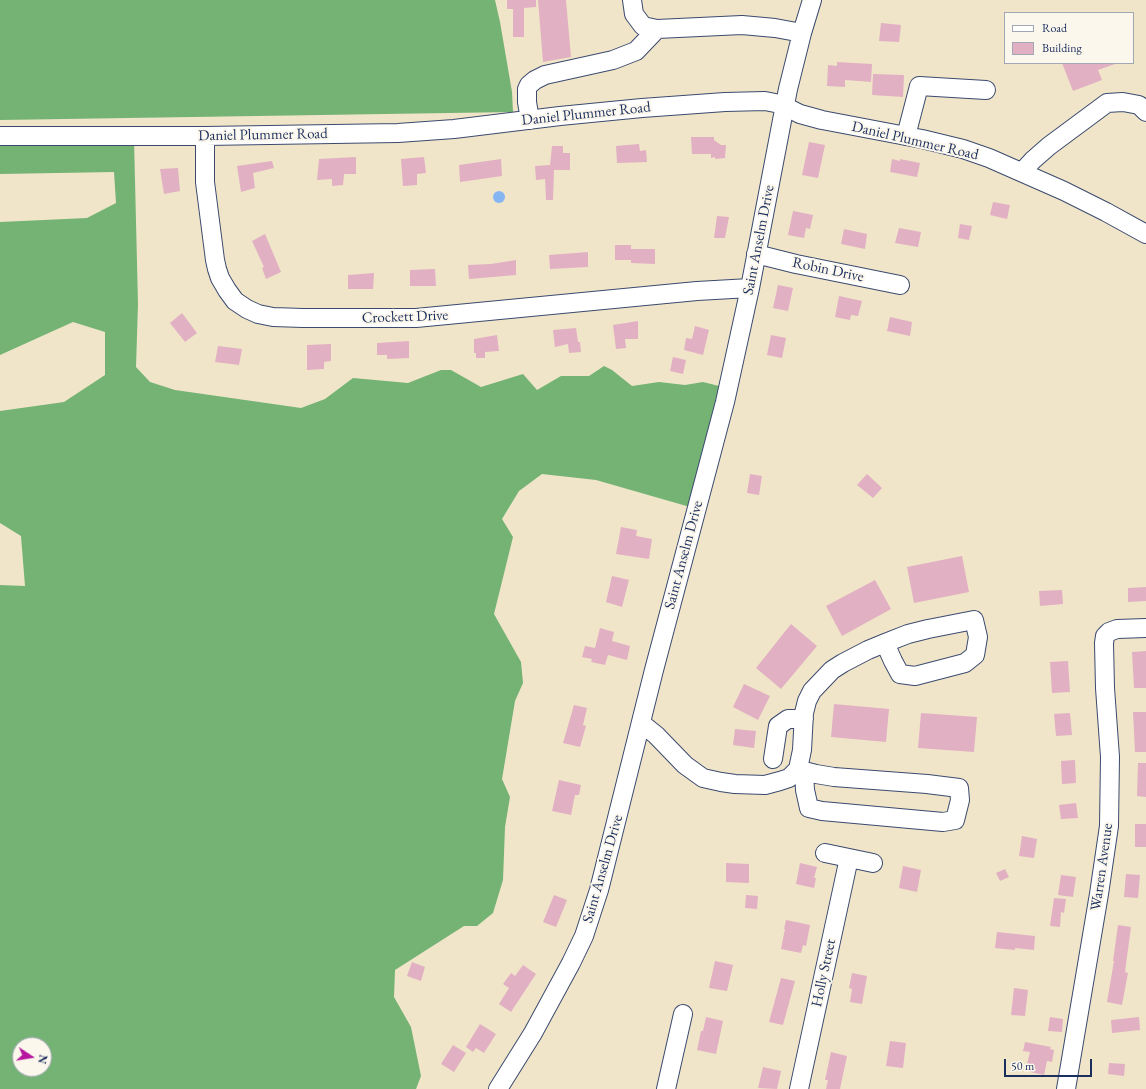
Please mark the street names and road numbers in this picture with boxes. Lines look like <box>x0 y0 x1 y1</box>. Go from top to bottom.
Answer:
street label: Daniel Plummer Road <box>521 98 651 130</box>
street label: Daniel Plummer Road <box>850 118 980 164</box>
street label: Daniel Plummer Road <box>198 125 328 145</box>
street label: Saint Anselm Drive <box>740 184 778 296</box>
street label: Robin Drive <box>791 254 865 286</box>
street label: Crockett Drive <box>361 306 449 328</box>
street label: Saint Anselm Drive <box>661 499 707 611</box>
street label: Saint Anselm Drive <box>579 813 627 925</box>
street label: Warren Avenue <box>1087 822 1117 912</box>
street label: Holly Street <box>808 937 840 1009</box>

